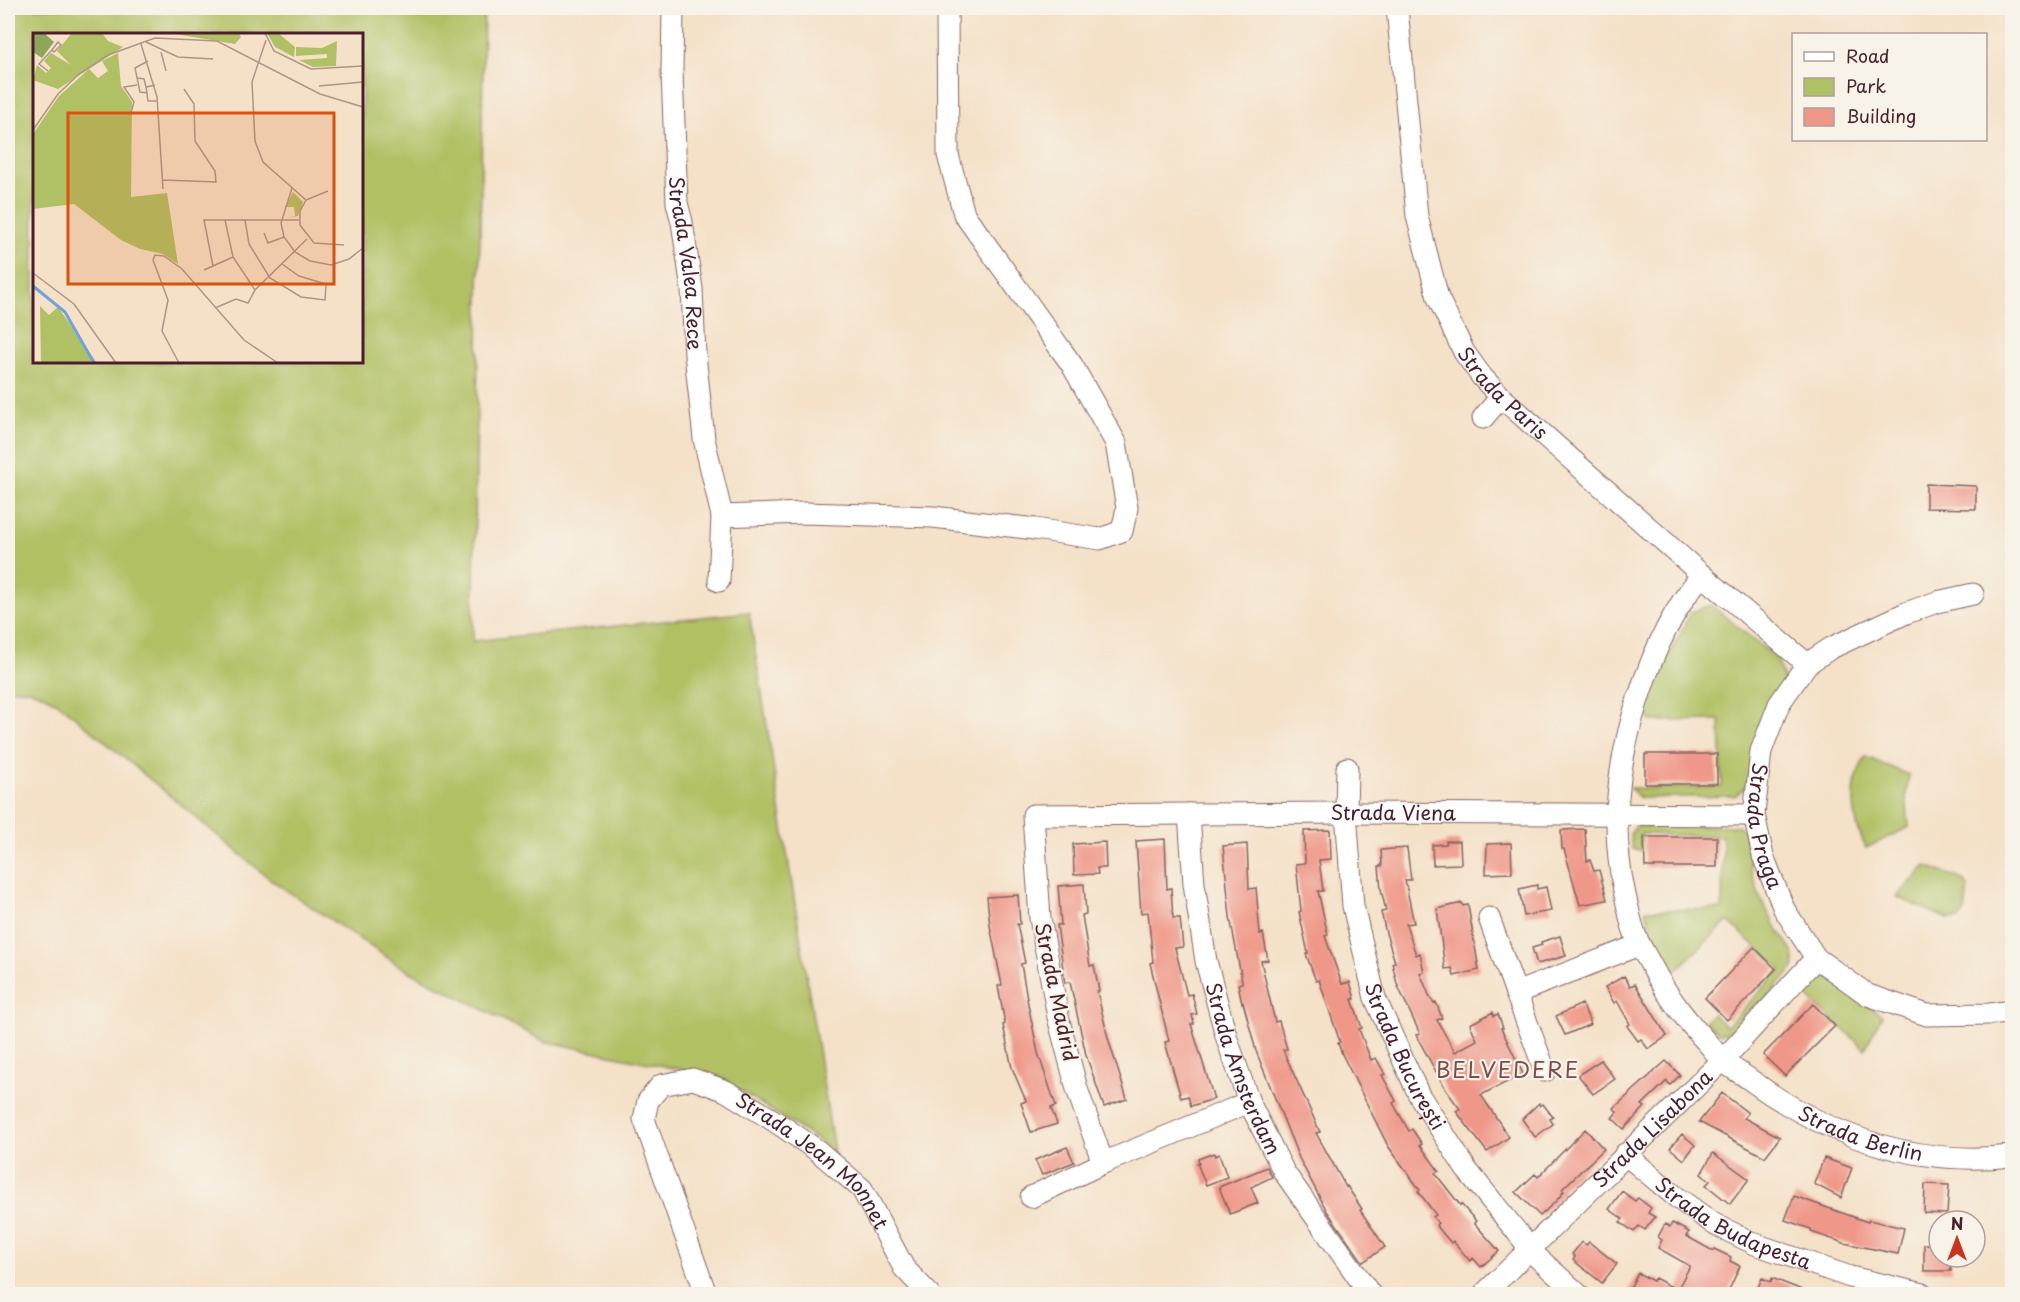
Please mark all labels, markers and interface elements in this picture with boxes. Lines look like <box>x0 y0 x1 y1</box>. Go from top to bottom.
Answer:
inset map <box>33 33 363 363</box>
legend <box>1792 33 1987 141</box>
text: Road <box>1846 42 1890 69</box>
text: Park <box>1846 72 1886 99</box>
text: Building <box>1846 102 1916 129</box>
street label: Strada Valea Rece <box>662 176 711 351</box>
street label: Strada Paris <box>1451 340 1555 446</box>
street label: Strada Praga <box>1740 761 1791 894</box>
street label: Strada Viena <box>1330 797 1456 828</box>
street label: Strada Madrid <box>1028 920 1086 1064</box>
street label: Strada Amsterdam <box>1198 979 1289 1160</box>
street label: Strada București <box>1358 979 1453 1135</box>
district label: BELVEDERE <box>1436 1052 1580 1085</box>
street label: Strada Lisabona <box>1585 1062 1719 1194</box>
street label: Strada Jean Monnet <box>730 1084 897 1234</box>
street label: Strada Berlin <box>1793 1097 1925 1168</box>
street label: Strada Budapesta <box>1649 1169 1816 1277</box>
north arrow <box>1927 1209 1987 1269</box>
text: N <box>1951 1211 1963 1235</box>

